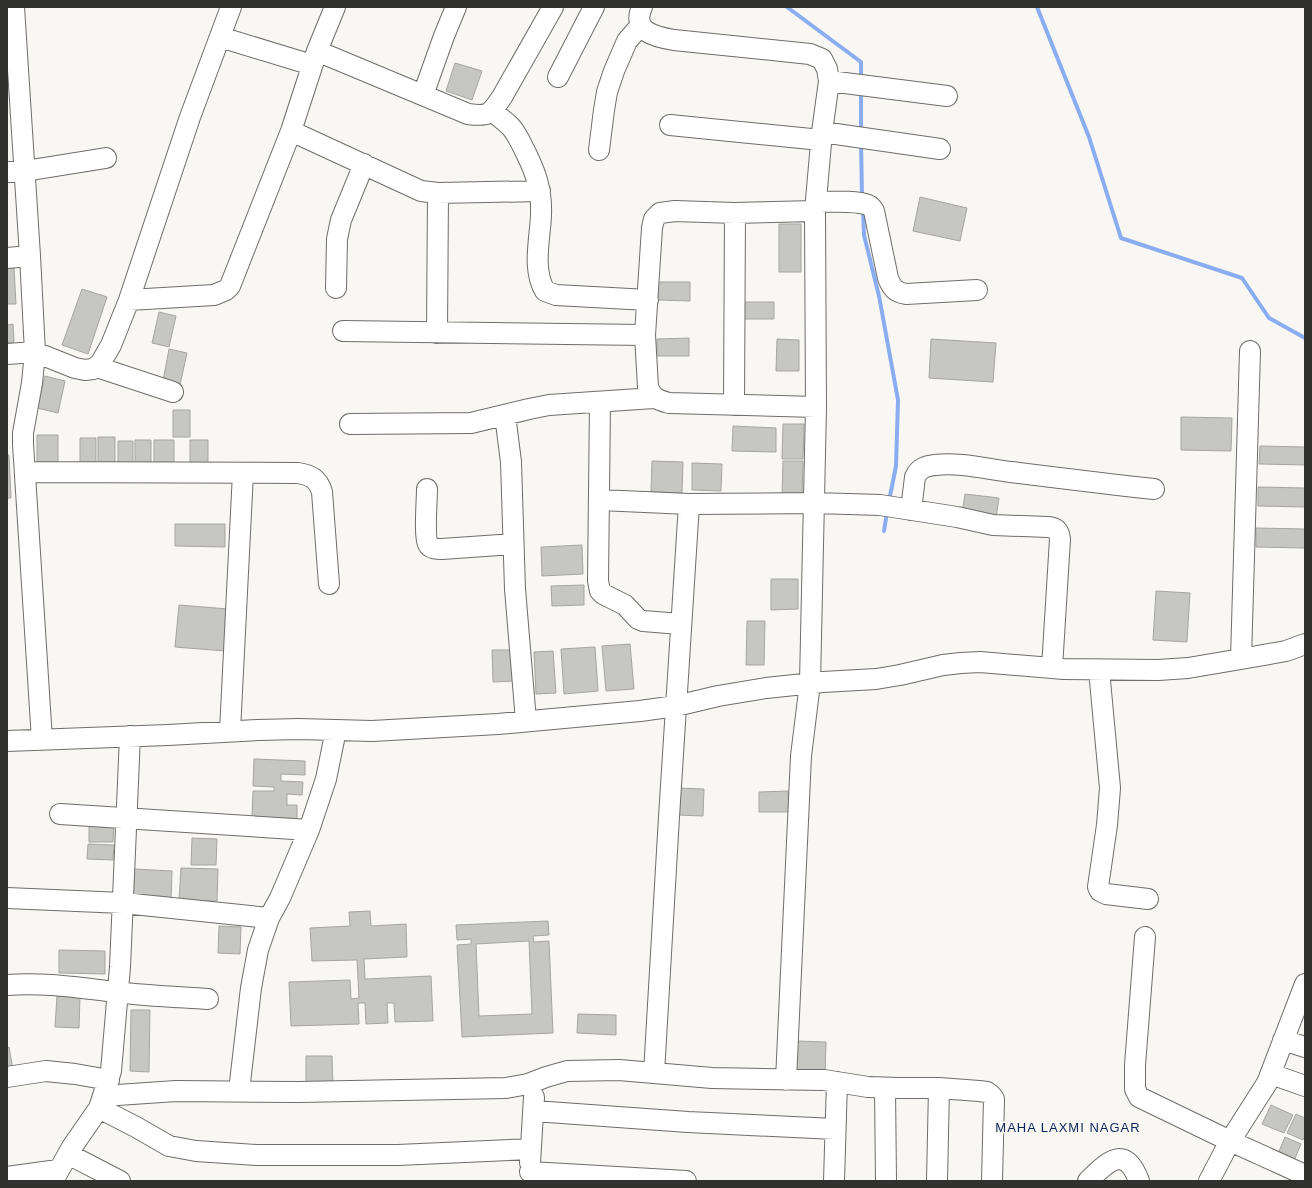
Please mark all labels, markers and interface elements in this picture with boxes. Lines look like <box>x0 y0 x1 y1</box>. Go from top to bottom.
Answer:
district label: MAHA LAXMI NAGAR <box>995 1120 1141 1135</box>

